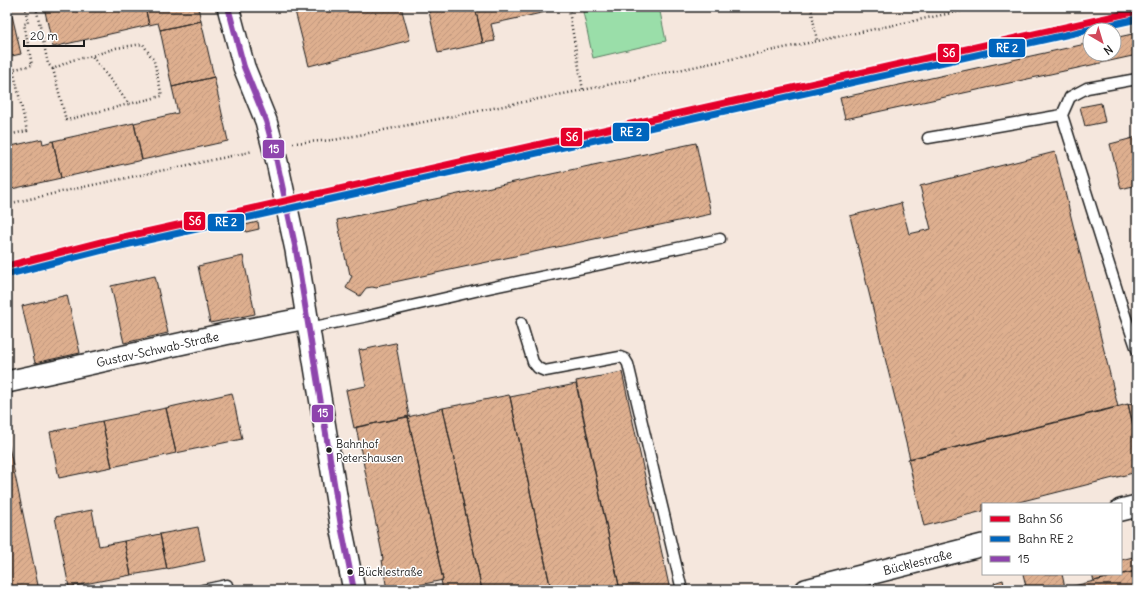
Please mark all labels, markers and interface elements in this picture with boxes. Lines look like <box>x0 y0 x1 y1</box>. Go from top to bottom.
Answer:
scale bar <box>24 22 84 48</box>
north arrow <box>1082 22 1122 62</box>
text: 20 m <box>30 28 58 43</box>
line badge: RE 2 <box>988 38 1026 58</box>
text: RE 2 <box>996 41 1018 55</box>
text: N <box>1101 42 1115 58</box>
line badge: S6 <box>937 43 960 63</box>
text: S6 <box>943 46 955 60</box>
line badge: RE 2 <box>612 122 650 142</box>
text: RE 2 <box>620 125 642 139</box>
line badge: S6 <box>560 127 583 147</box>
text: S6 <box>566 130 578 144</box>
line badge: 15 <box>262 139 285 159</box>
text: 15 <box>269 142 279 156</box>
line badge: S6 <box>183 211 206 231</box>
line badge: RE 2 <box>207 213 245 232</box>
text: S6 <box>189 214 201 228</box>
text: RE 2 <box>215 215 237 229</box>
street label: Gustav-Schwab-Straße <box>95 328 220 370</box>
line badge: 15 <box>311 404 334 423</box>
text: 15 <box>318 406 328 420</box>
place label: Bahnhof Petershausen <box>336 437 403 465</box>
marker: Bahnhof Petershausen <box>324 445 334 455</box>
legend <box>982 503 1122 575</box>
text: Bahn S6 <box>1018 511 1063 526</box>
text: Bahn RE 2 <box>1018 531 1074 546</box>
street label: Bücklestraße <box>882 546 953 578</box>
text: 15 <box>1018 551 1030 566</box>
place label: Bücklestraße <box>358 565 423 579</box>
marker: Bücklestraße <box>345 567 355 577</box>

